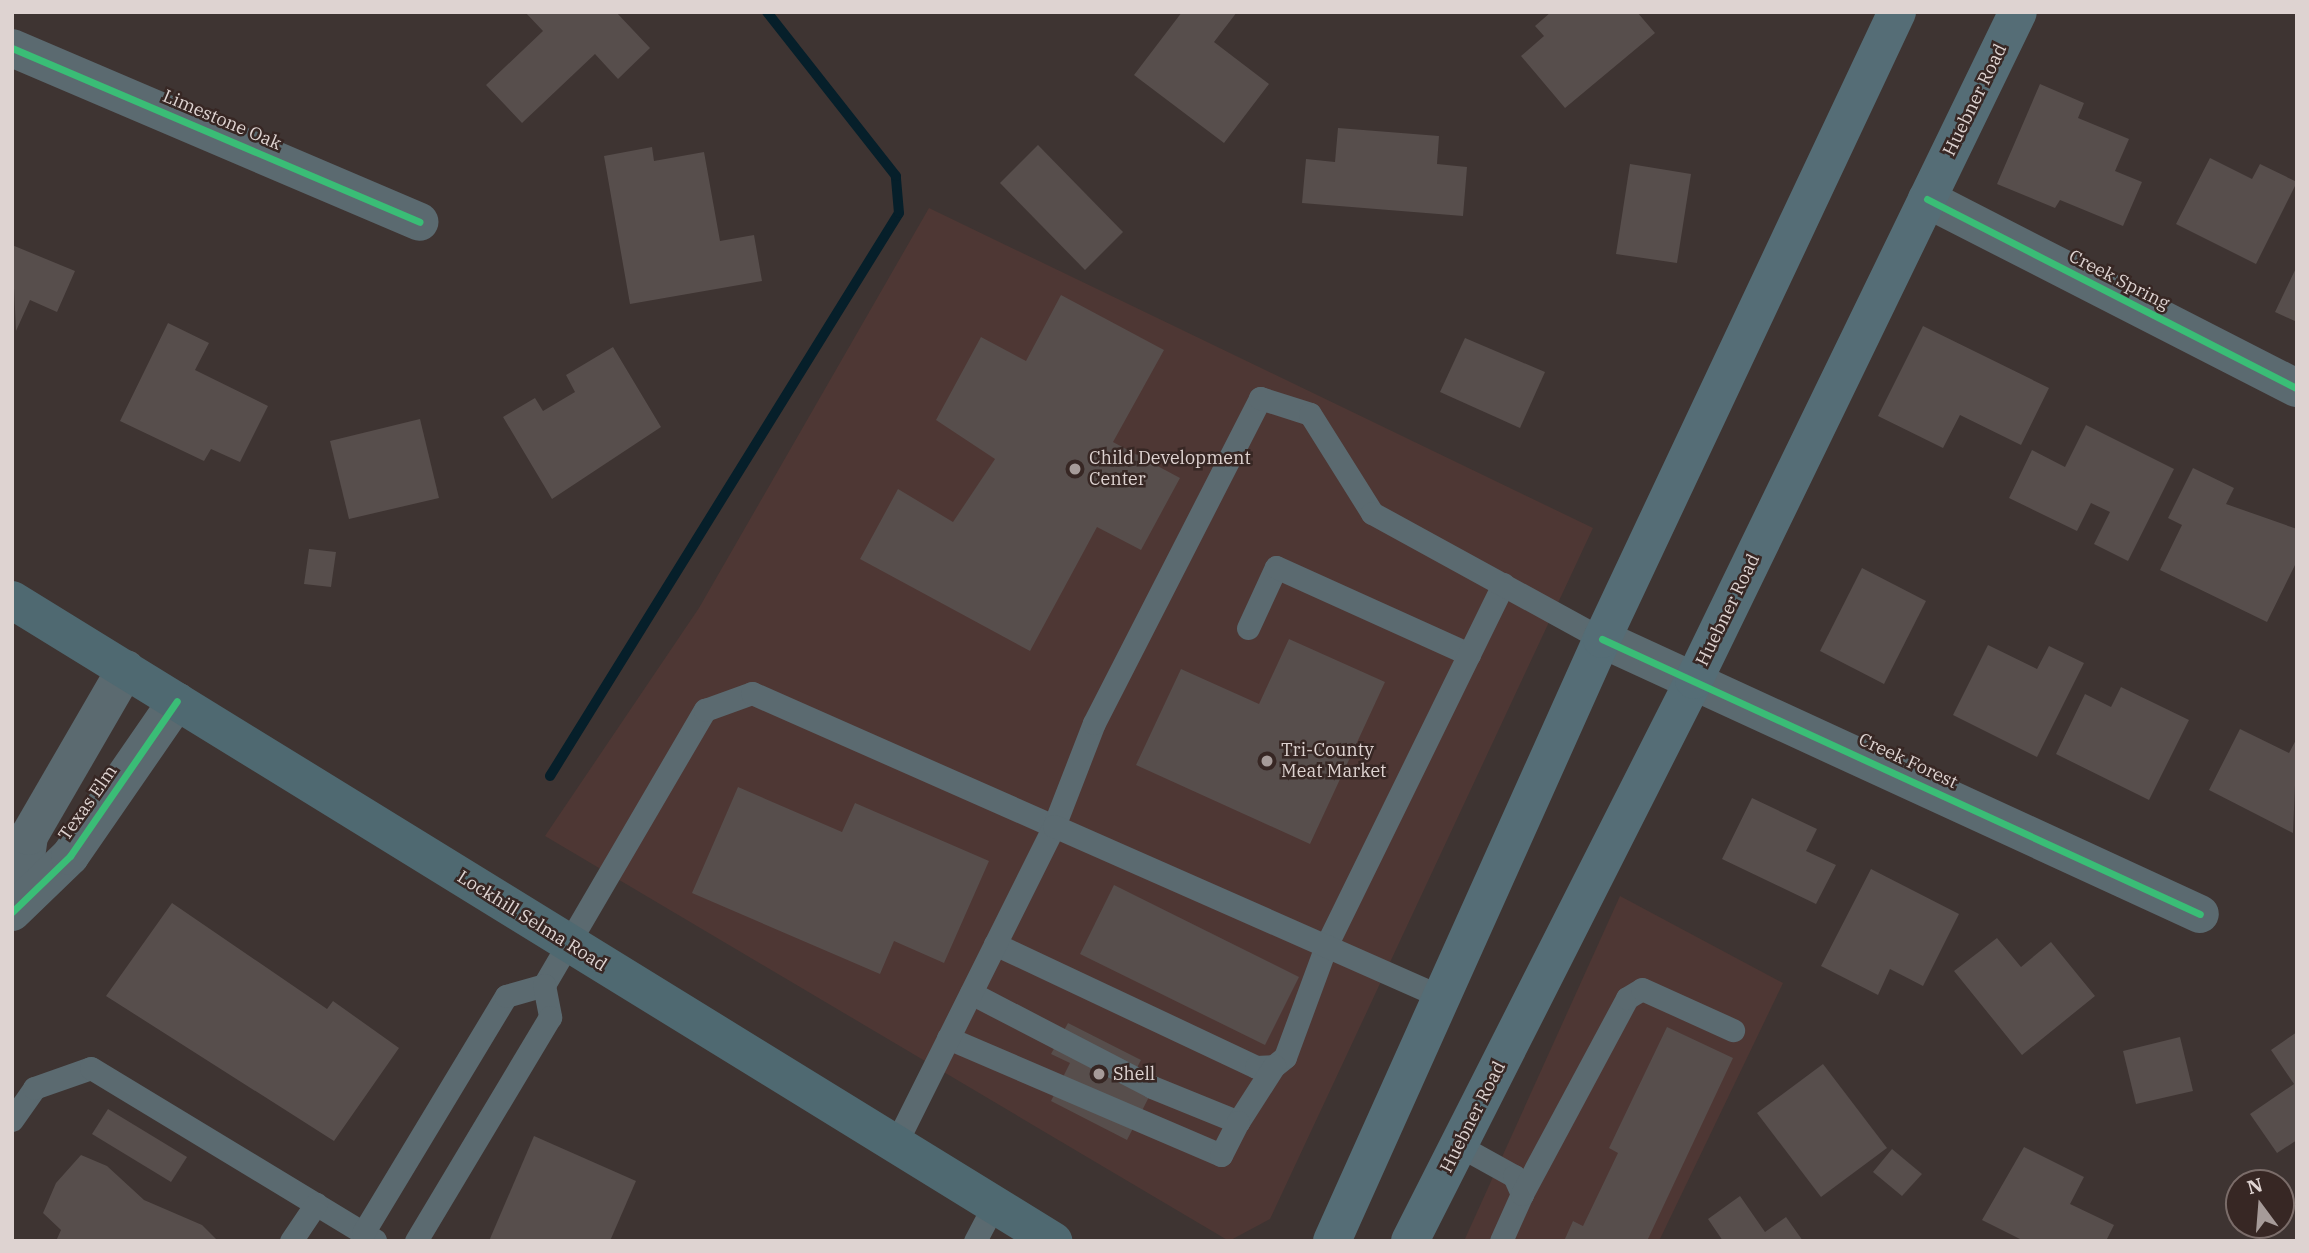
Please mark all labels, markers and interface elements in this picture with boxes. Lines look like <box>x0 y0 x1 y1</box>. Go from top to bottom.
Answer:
street label: Huebner Road <box>1939 40 2011 160</box>
street label: Limestone Oak <box>159 85 285 155</box>
street label: Creek Spring <box>2065 245 2173 315</box>
place label: Child Development Center <box>1089 448 1251 490</box>
marker: Child Development Center <box>1067 461 1083 477</box>
street label: Huebner Road <box>1692 550 1764 670</box>
street label: Creek Forest <box>1855 729 1961 793</box>
place label: Tri-County Meat Market <box>1281 740 1386 782</box>
marker: Tri-County Meat Market <box>1259 753 1275 769</box>
street label: Texas Elm <box>54 761 122 845</box>
street label: Lockhill Selma Road <box>453 866 611 976</box>
street label: Huebner Road <box>1436 1058 1510 1176</box>
place label: Shell <box>1113 1063 1155 1085</box>
marker: Shell <box>1091 1066 1107 1082</box>
north arrow <box>2225 1169 2295 1239</box>
text: N <box>2244 1172 2265 1199</box>

